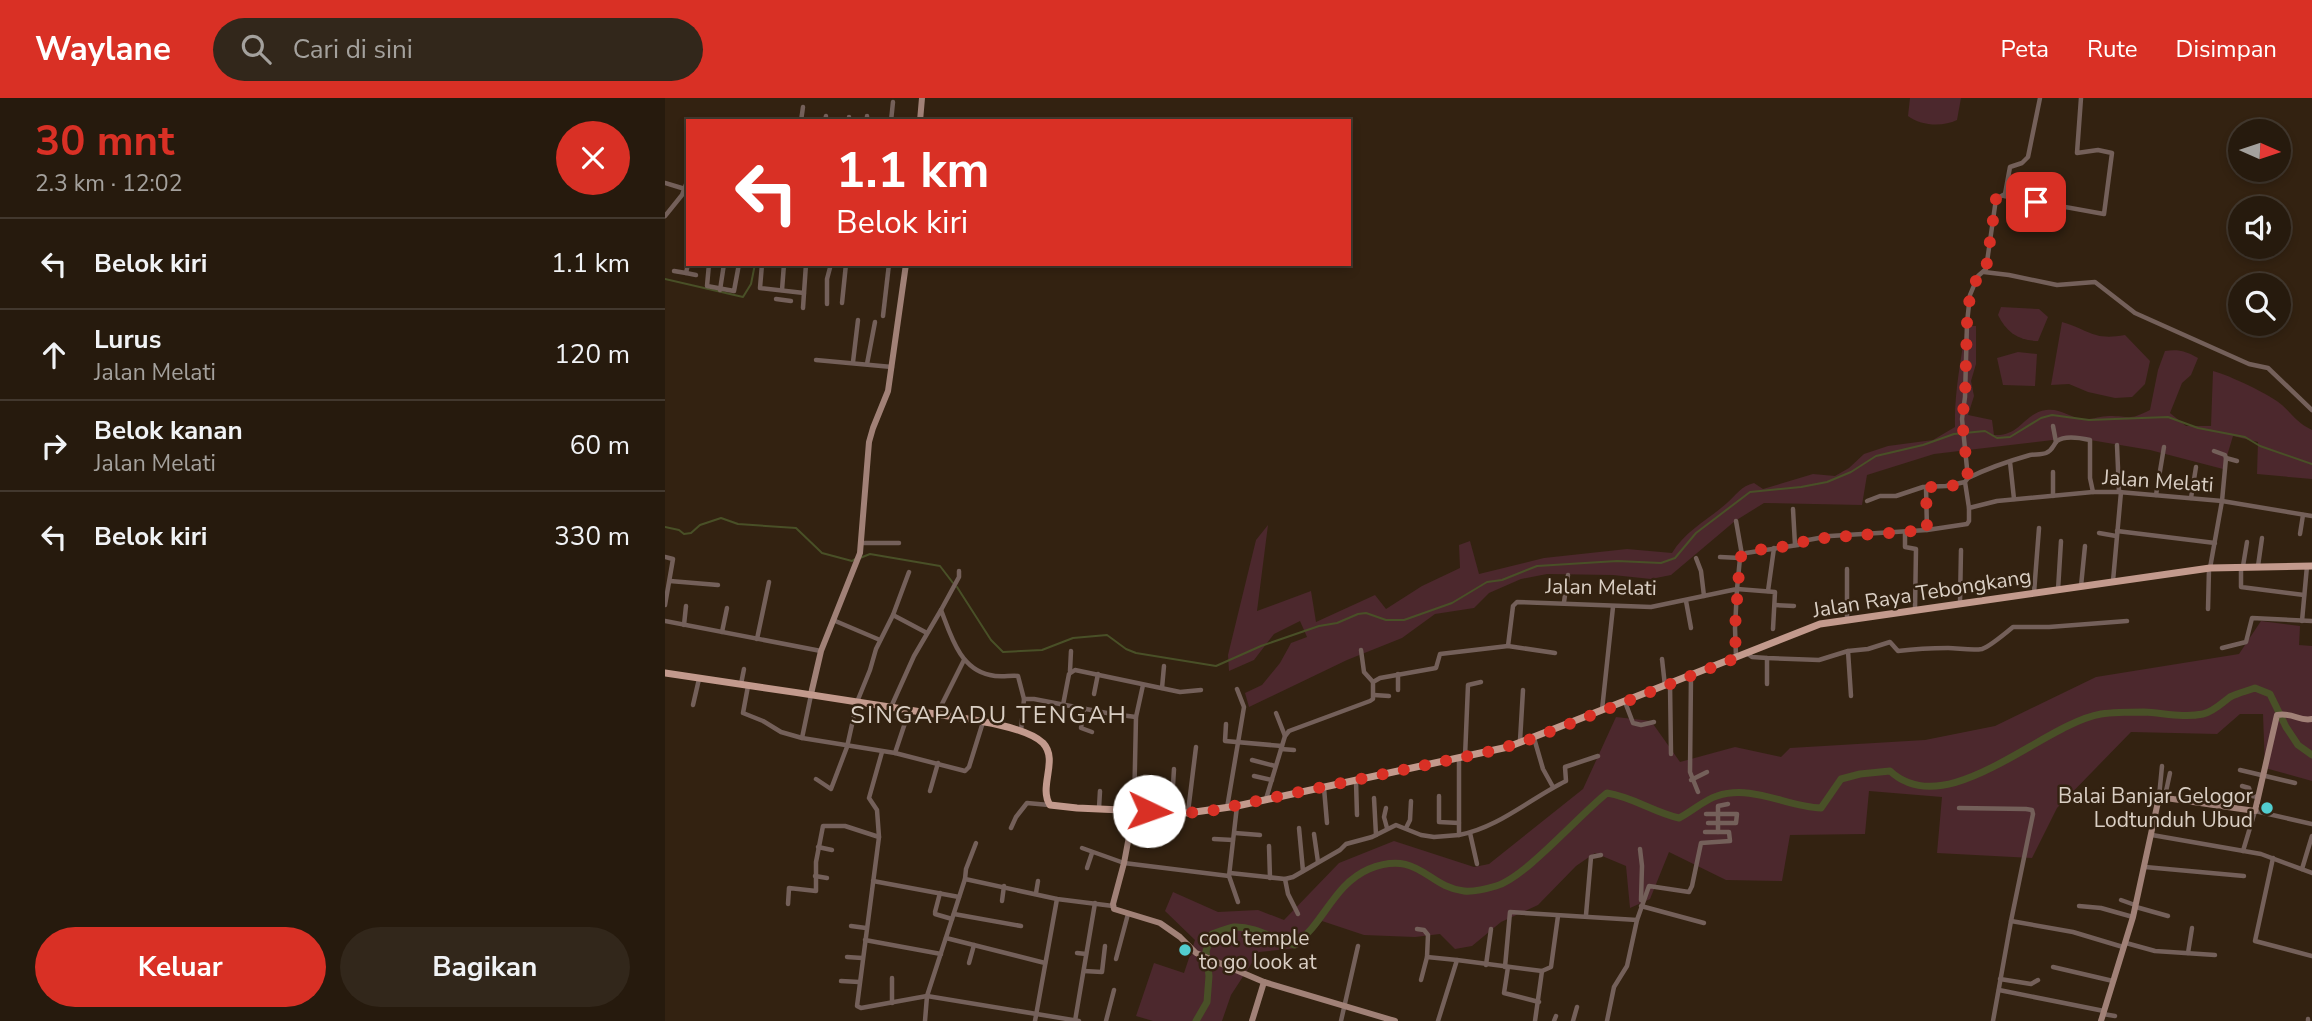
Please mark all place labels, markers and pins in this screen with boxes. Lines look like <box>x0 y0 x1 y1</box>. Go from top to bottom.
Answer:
pin <box>2006 172 2066 232</box>
place label: Balai Banjar Gelogor Lodtunduh Ubud <box>2058 782 2253 834</box>
marker: Balai Banjar Gelogor Lodtunduh Ubud <box>2259 800 2275 816</box>
place label: cool temple to go look at <box>1199 924 1317 976</box>
marker: cool temple to go look at <box>1177 942 1193 958</box>

